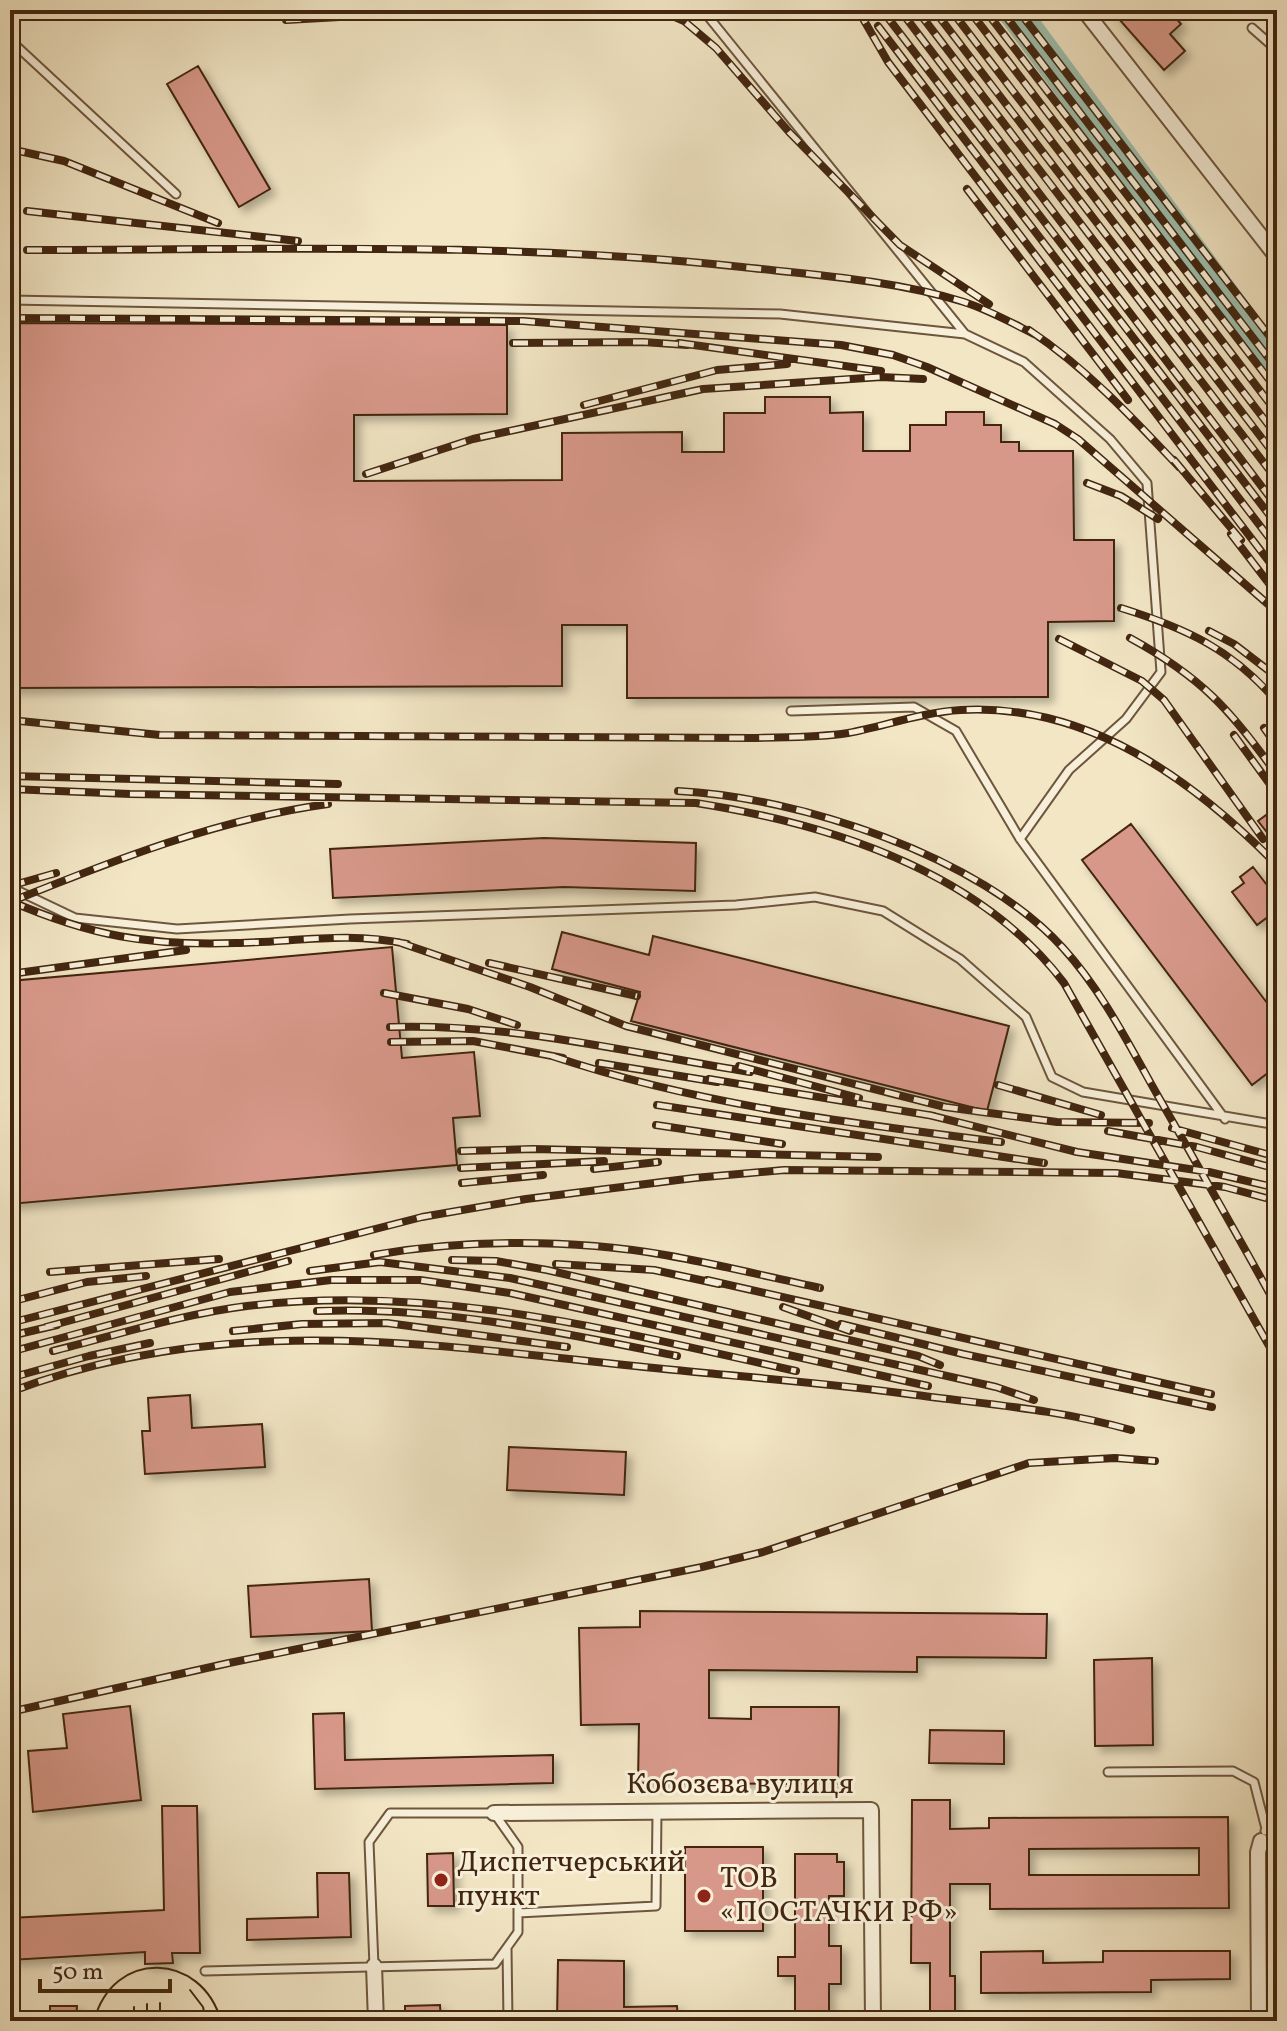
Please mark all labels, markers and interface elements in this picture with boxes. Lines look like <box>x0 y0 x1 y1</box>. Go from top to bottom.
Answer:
street label: Кобозєва вулиця <box>626 1764 854 1806</box>
place label: Диспетчерський пункт <box>457 1842 685 1918</box>
place label: ТОВ «ПОСТАЧКИ РФ» <box>720 1858 958 1934</box>
marker: Диспетчерський пункт <box>432 1871 450 1889</box>
marker: ТОВ «ПОСТАЧКИ РФ» <box>695 1887 713 1905</box>
scale bar <box>40 1943 170 1993</box>
text: 50 m <box>52 1956 104 1990</box>

